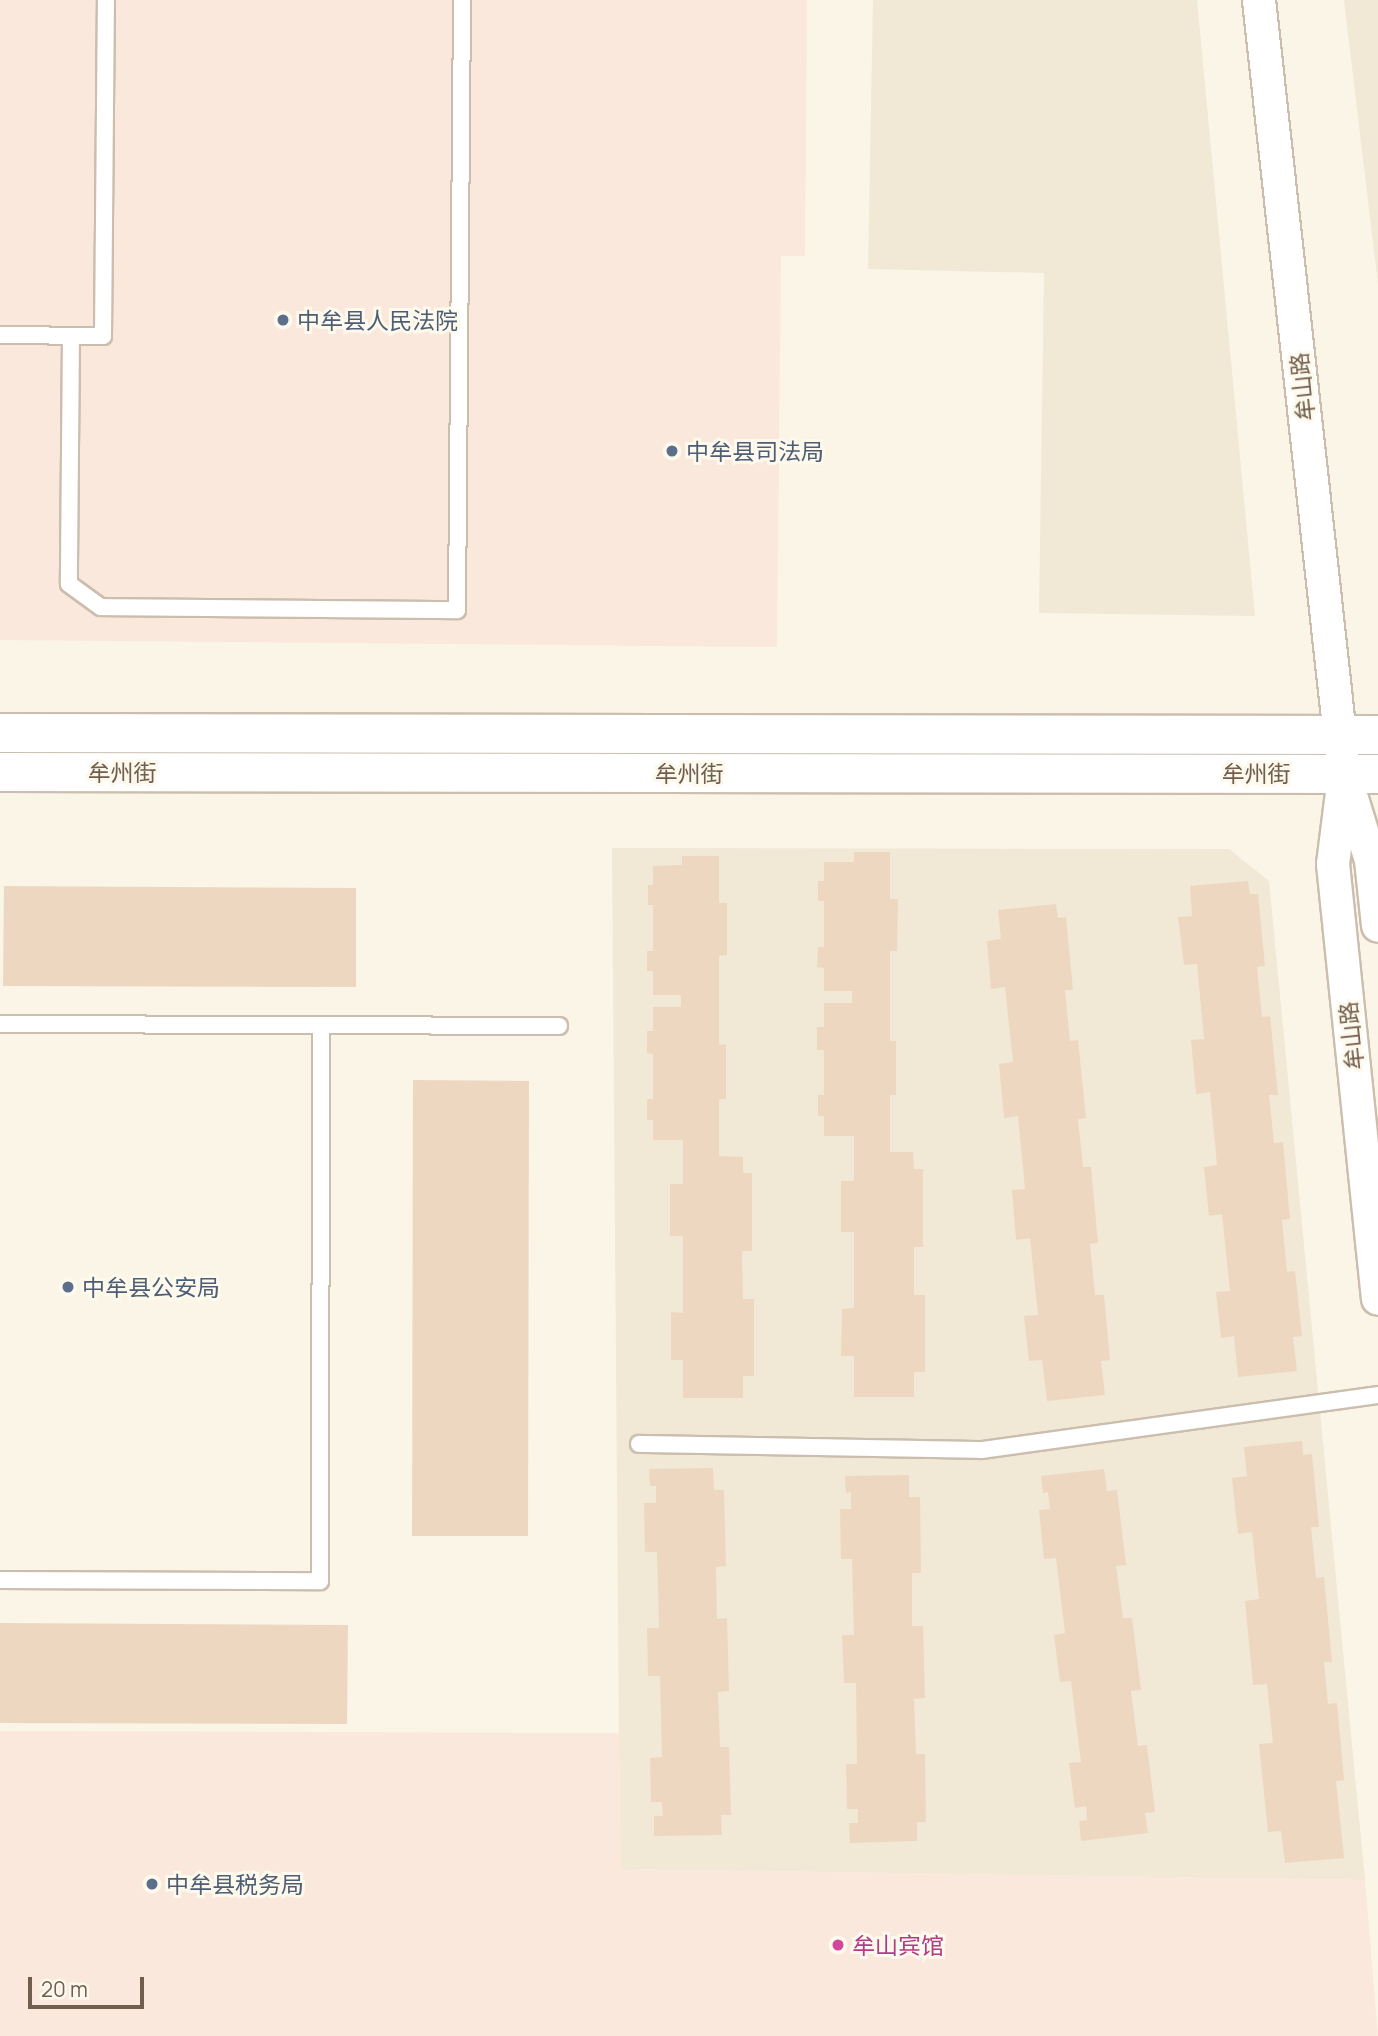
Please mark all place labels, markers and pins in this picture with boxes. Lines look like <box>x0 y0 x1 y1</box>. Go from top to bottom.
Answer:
place label: 中牟县人民法院 <box>297 306 458 334</box>
marker: 中牟县人民法院 <box>275 312 291 328</box>
place label: 中牟县司法局 <box>686 437 824 465</box>
marker: 中牟县司法局 <box>664 443 680 459</box>
place label: 中牟县公安局 <box>82 1273 220 1301</box>
marker: 中牟县公安局 <box>60 1279 76 1295</box>
place label: 中牟县税务局 <box>166 1870 304 1898</box>
marker: 中牟县税务局 <box>144 1876 160 1892</box>
place label: 牟山宾馆 <box>852 1931 944 1959</box>
marker: 牟山宾馆 <box>830 1937 846 1953</box>

